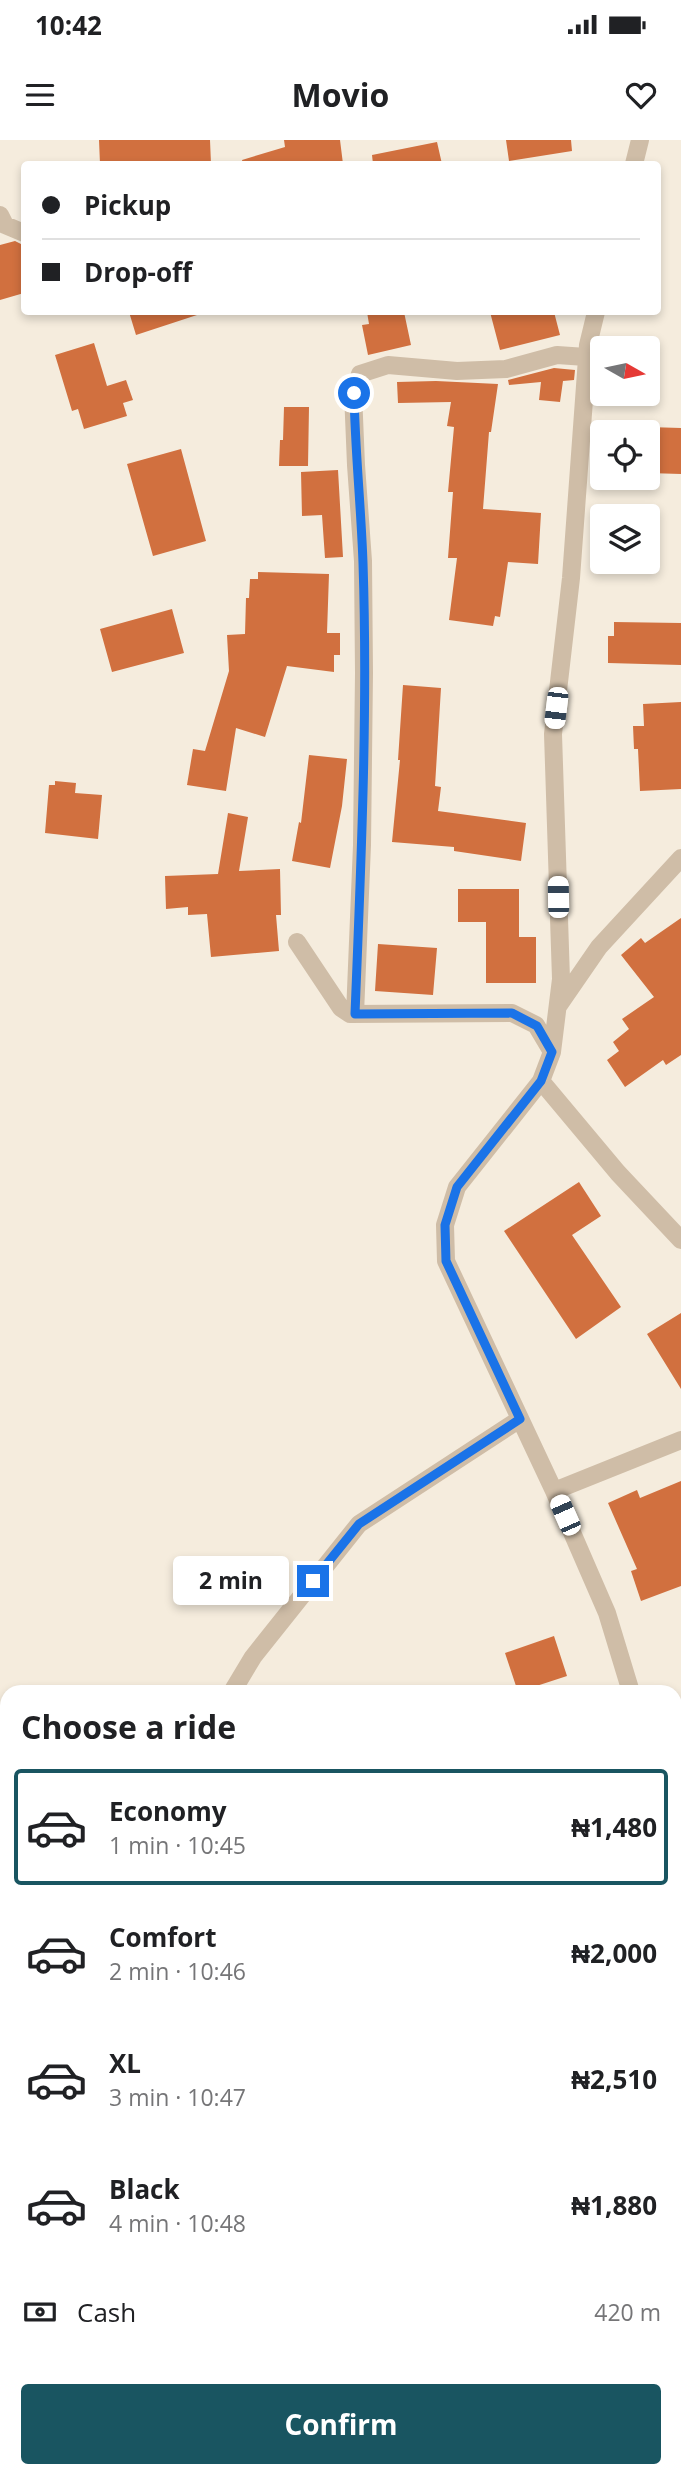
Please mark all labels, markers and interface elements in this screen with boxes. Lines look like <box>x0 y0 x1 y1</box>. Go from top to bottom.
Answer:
text: 10:42 <box>35 7 102 43</box>
text: Movio <box>292 73 389 116</box>
icon: menu <box>21 76 59 114</box>
icon: heart <box>622 76 660 114</box>
text: Pickup <box>84 187 171 223</box>
text: Drop-off <box>84 254 192 290</box>
north arrow <box>590 336 660 406</box>
map controls <box>590 336 660 574</box>
route start <box>338 377 370 409</box>
button: locate <box>590 420 660 490</box>
button: layers <box>590 504 660 574</box>
car <box>544 686 569 730</box>
car <box>548 876 569 918</box>
car <box>547 1492 584 1538</box>
callout: 2 min <box>173 1556 288 1606</box>
text: 2 min <box>199 1564 263 1596</box>
route end <box>297 1565 329 1597</box>
text: Choose a ride <box>21 1705 236 1748</box>
text: Economy <box>109 1793 227 1829</box>
icon: car <box>25 1796 88 1859</box>
text: ₦1,480 <box>571 1809 657 1845</box>
text: 1 min · 10:45 <box>109 1829 246 1861</box>
text: Comfort <box>109 1919 216 1955</box>
icon: car <box>25 1922 88 1985</box>
text: ₦2,000 <box>571 1935 657 1971</box>
text: 2 min · 10:46 <box>109 1955 246 1987</box>
text: XL <box>109 2045 141 2081</box>
icon: car <box>25 2048 88 2111</box>
text: ₦2,510 <box>571 2061 657 2097</box>
text: 3 min · 10:47 <box>109 2081 246 2113</box>
text: Black <box>109 2171 180 2207</box>
icon: car <box>25 2174 88 2237</box>
text: ₦1,880 <box>571 2187 657 2223</box>
text: 4 min · 10:48 <box>109 2207 246 2239</box>
icon: cash <box>21 2293 59 2331</box>
text: Cash <box>77 2294 136 2330</box>
text: 420 m <box>594 2296 661 2328</box>
button: Confirm <box>21 2384 661 2464</box>

